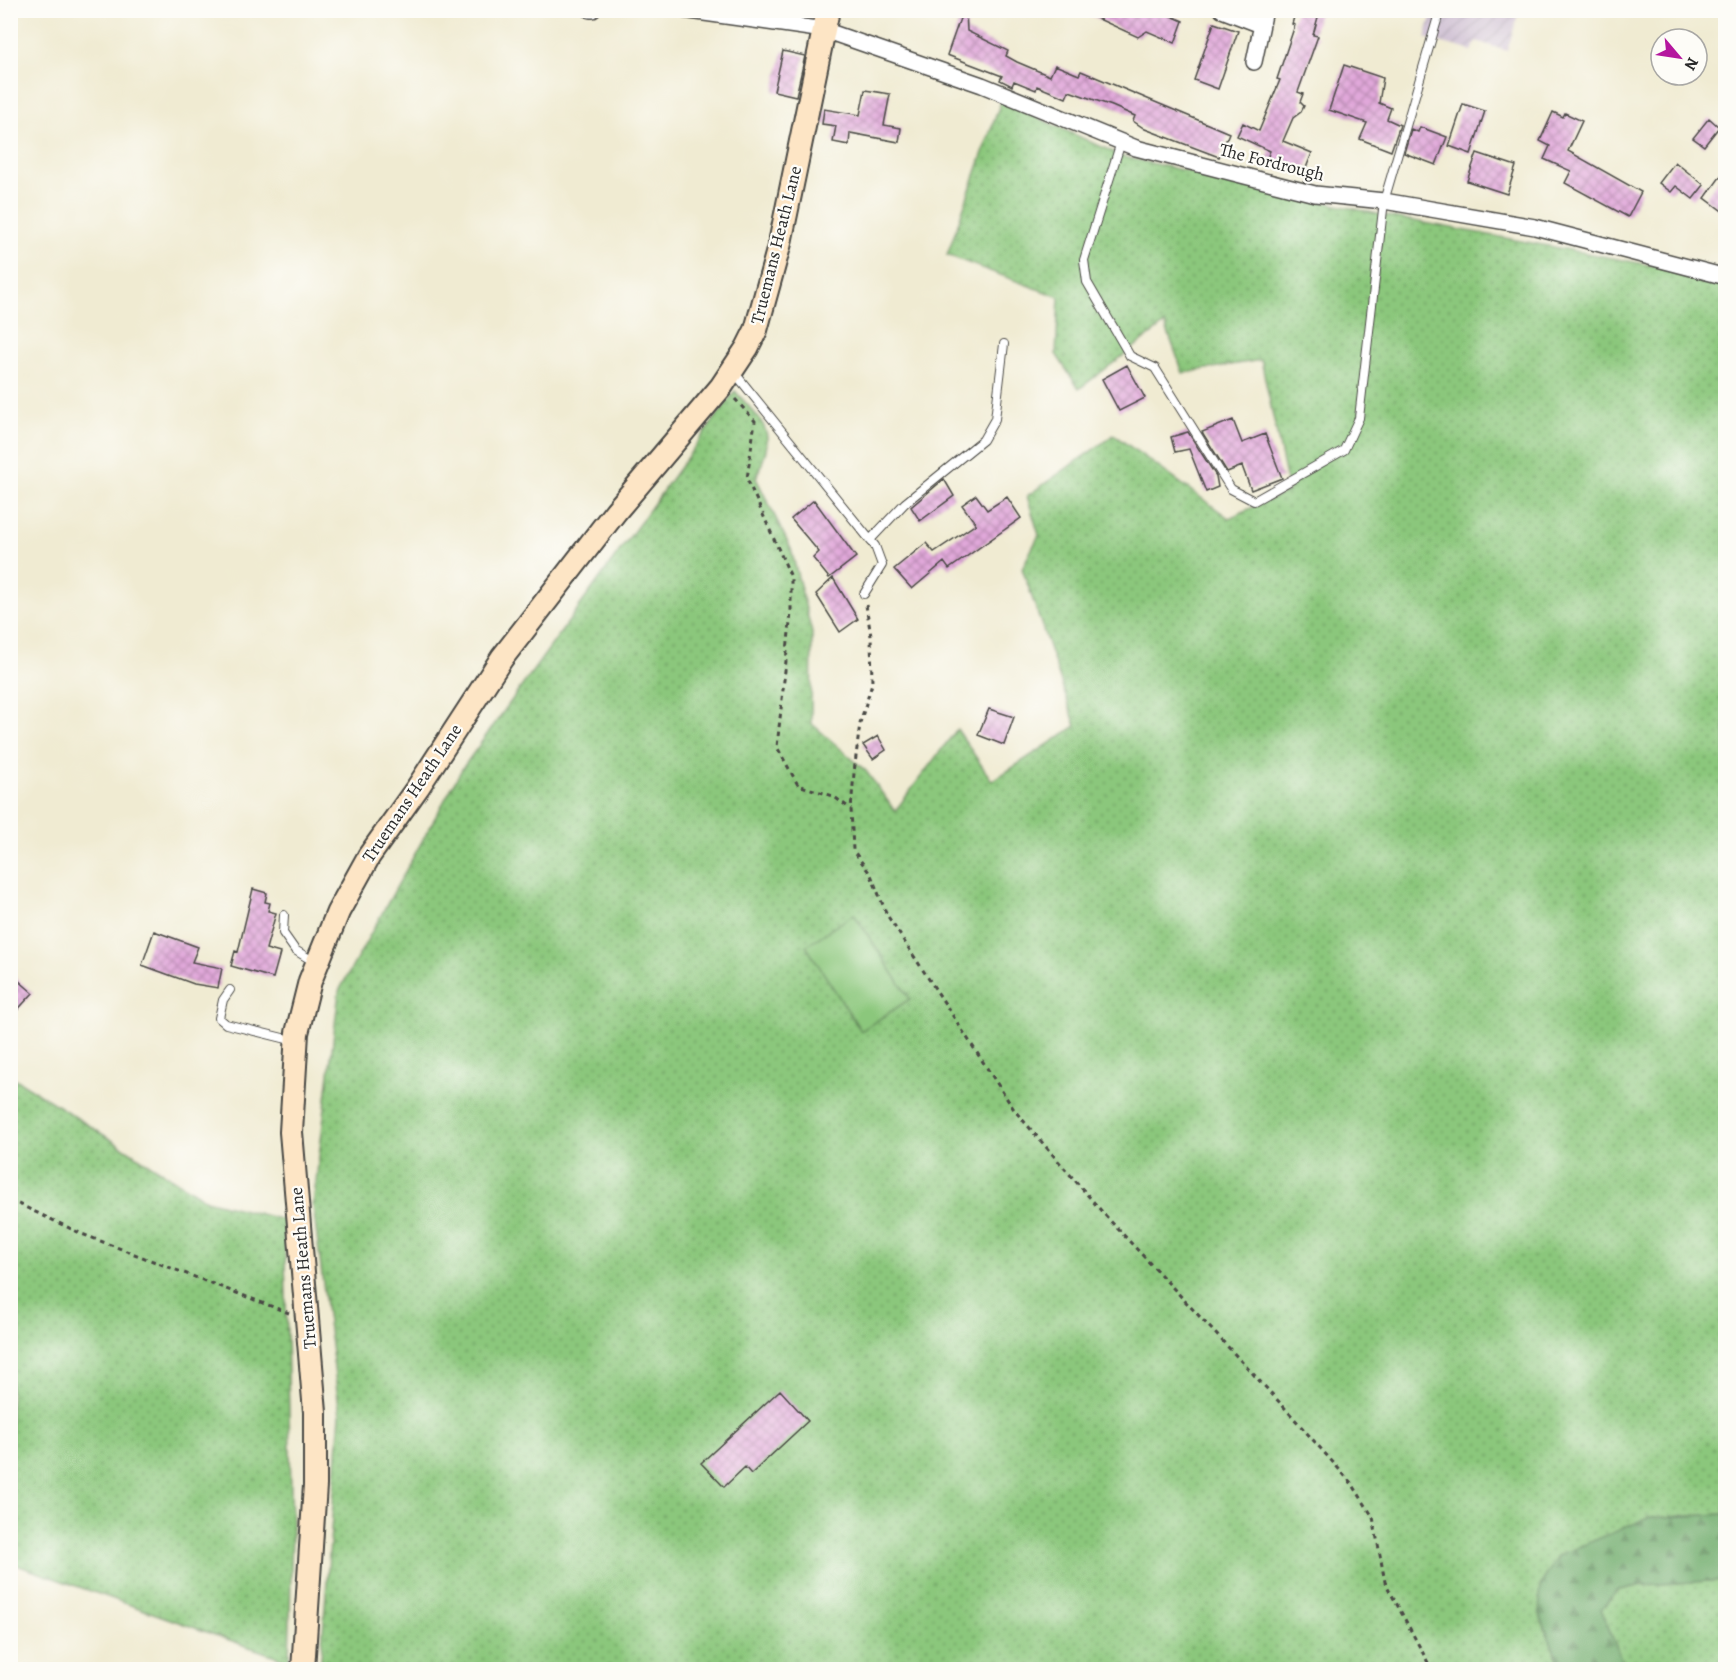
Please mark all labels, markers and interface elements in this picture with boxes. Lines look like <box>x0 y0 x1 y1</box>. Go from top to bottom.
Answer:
north arrow <box>1649 27 1709 87</box>
text: N <box>1679 53 1704 75</box>
street label: The Fordrough <box>1217 137 1327 187</box>
street label: Truemans Heath Lane <box>745 163 807 327</box>
street label: Truemans Heath Lane <box>357 719 467 867</box>
street label: Truemans Heath Lane <box>284 1186 322 1350</box>

